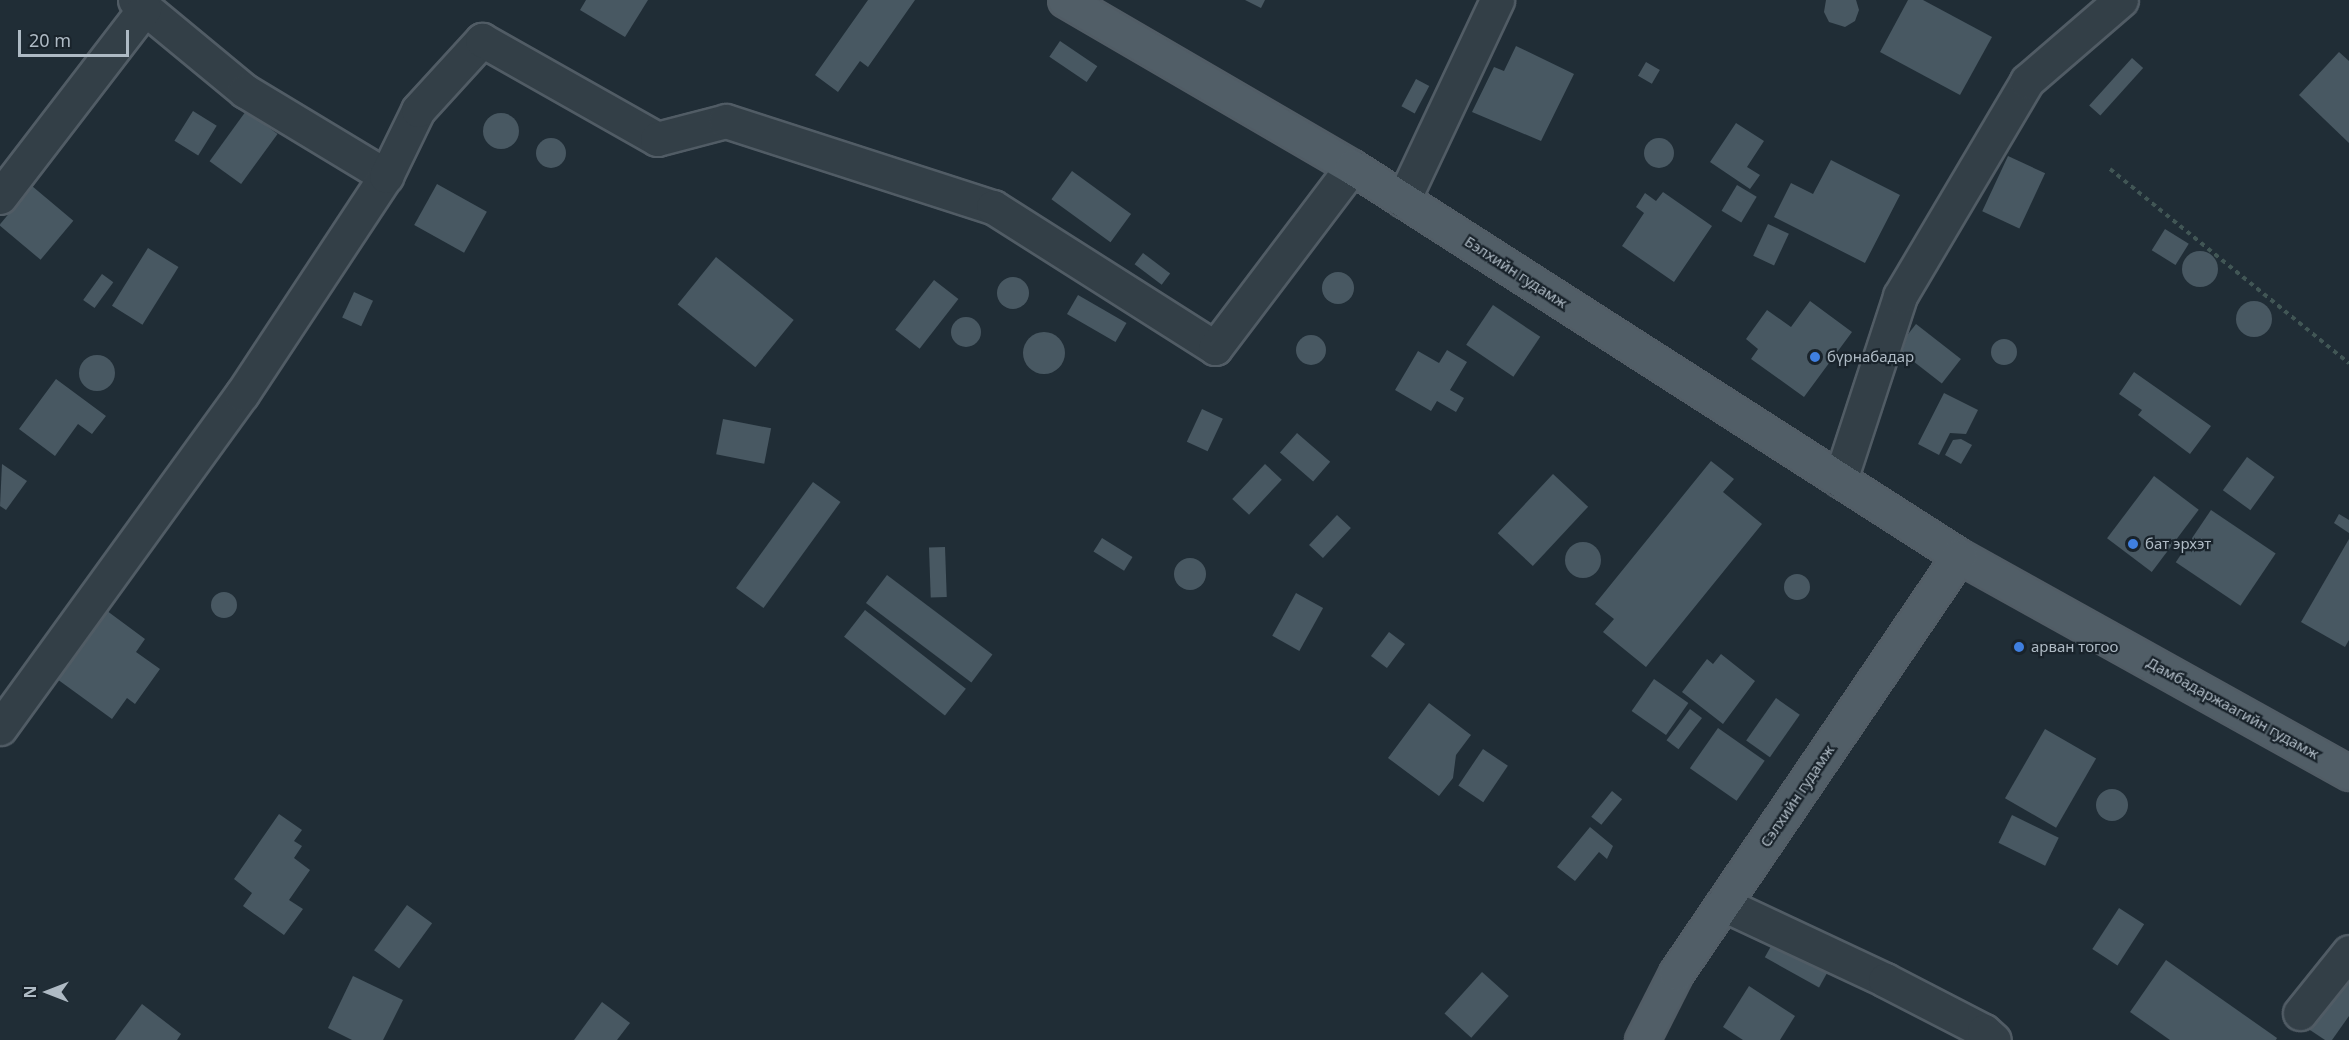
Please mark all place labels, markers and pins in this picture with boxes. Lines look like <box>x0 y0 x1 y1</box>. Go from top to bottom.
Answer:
place label: бүрнабадар <box>1827 348 1914 366</box>
marker: бүрнабадар <box>1808 350 1822 364</box>
place label: бат эрхэт <box>2145 535 2211 553</box>
marker: бат эрхэт <box>2126 537 2140 551</box>
place label: арван тогоо <box>2031 638 2118 656</box>
marker: арван тогоо <box>2012 640 2026 654</box>

